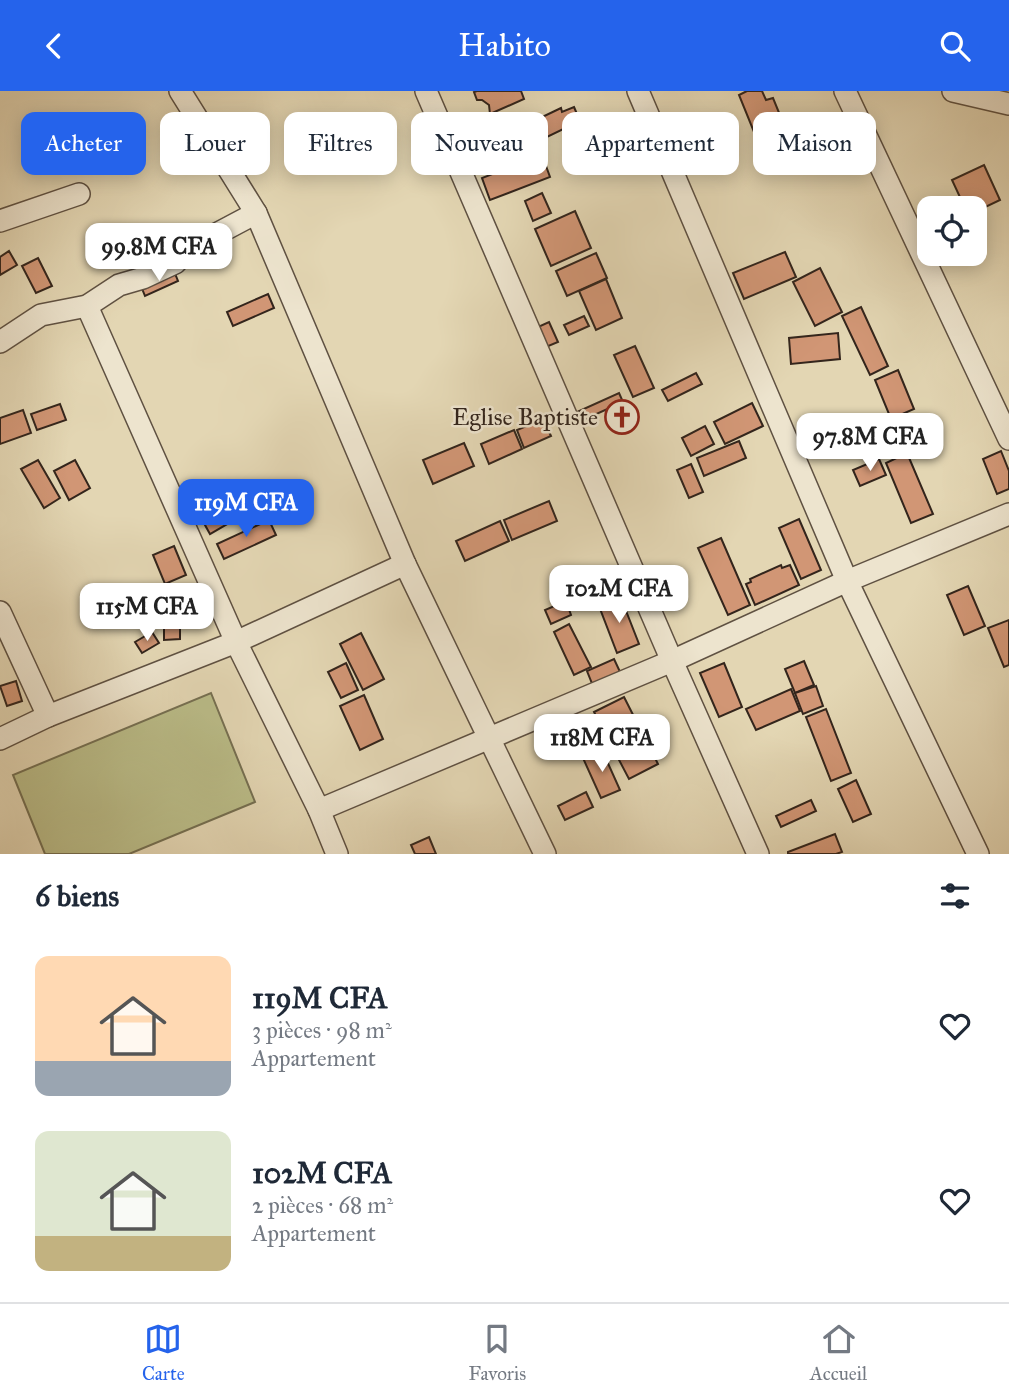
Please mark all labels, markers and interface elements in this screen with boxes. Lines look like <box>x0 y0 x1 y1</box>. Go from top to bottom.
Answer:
text: Habito <box>458 26 551 65</box>
icon: back <box>35 27 73 65</box>
icon: search <box>936 27 974 65</box>
chip: Acheter <box>21 112 146 175</box>
chip: Louer <box>160 112 270 175</box>
chip: Filtres <box>284 112 397 175</box>
chip: Nouveau <box>411 112 548 175</box>
chip: Appartement <box>562 112 739 175</box>
chip: Maison <box>753 112 876 175</box>
map controls <box>917 196 987 266</box>
button: locate <box>917 196 987 266</box>
pin: 99.8M CFA <box>79 223 239 283</box>
text: 99.8M CFA <box>101 232 217 260</box>
church icon: Eglise Baptiste <box>603 398 641 436</box>
place label: Eglise Baptiste <box>452 402 598 432</box>
pin: 97.8M CFA <box>790 413 950 473</box>
text: 97.8M CFA <box>812 422 928 450</box>
pin: 119M CFA <box>174 479 318 539</box>
text: 119M CFA <box>194 488 298 516</box>
pin: 102M CFA <box>547 566 691 625</box>
text: 102M CFA <box>565 574 673 602</box>
pin: 115M CFA <box>75 583 219 643</box>
text: 115M CFA <box>96 592 198 620</box>
pin: 118M CFA <box>530 715 674 774</box>
text: 118M CFA <box>550 723 654 751</box>
icon: filters <box>936 877 974 915</box>
text: 6 biens <box>35 878 119 914</box>
text: 119M CFA <box>252 980 388 1016</box>
icon: home <box>91 984 175 1068</box>
icon: heart <box>936 1007 974 1045</box>
text: 3 pièces · 98 m² <box>252 1016 392 1044</box>
text: Appartement <box>252 1044 376 1072</box>
text: 102M CFA <box>252 1155 392 1191</box>
icon: home <box>91 1159 175 1243</box>
icon: heart <box>936 1182 974 1220</box>
text: 2 pièces · 68 m² <box>252 1191 393 1219</box>
text: Appartement <box>252 1219 376 1247</box>
tab: Carte <box>142 1320 185 1385</box>
tab: Favoris <box>468 1320 526 1385</box>
tab: Accueil <box>810 1320 867 1385</box>

